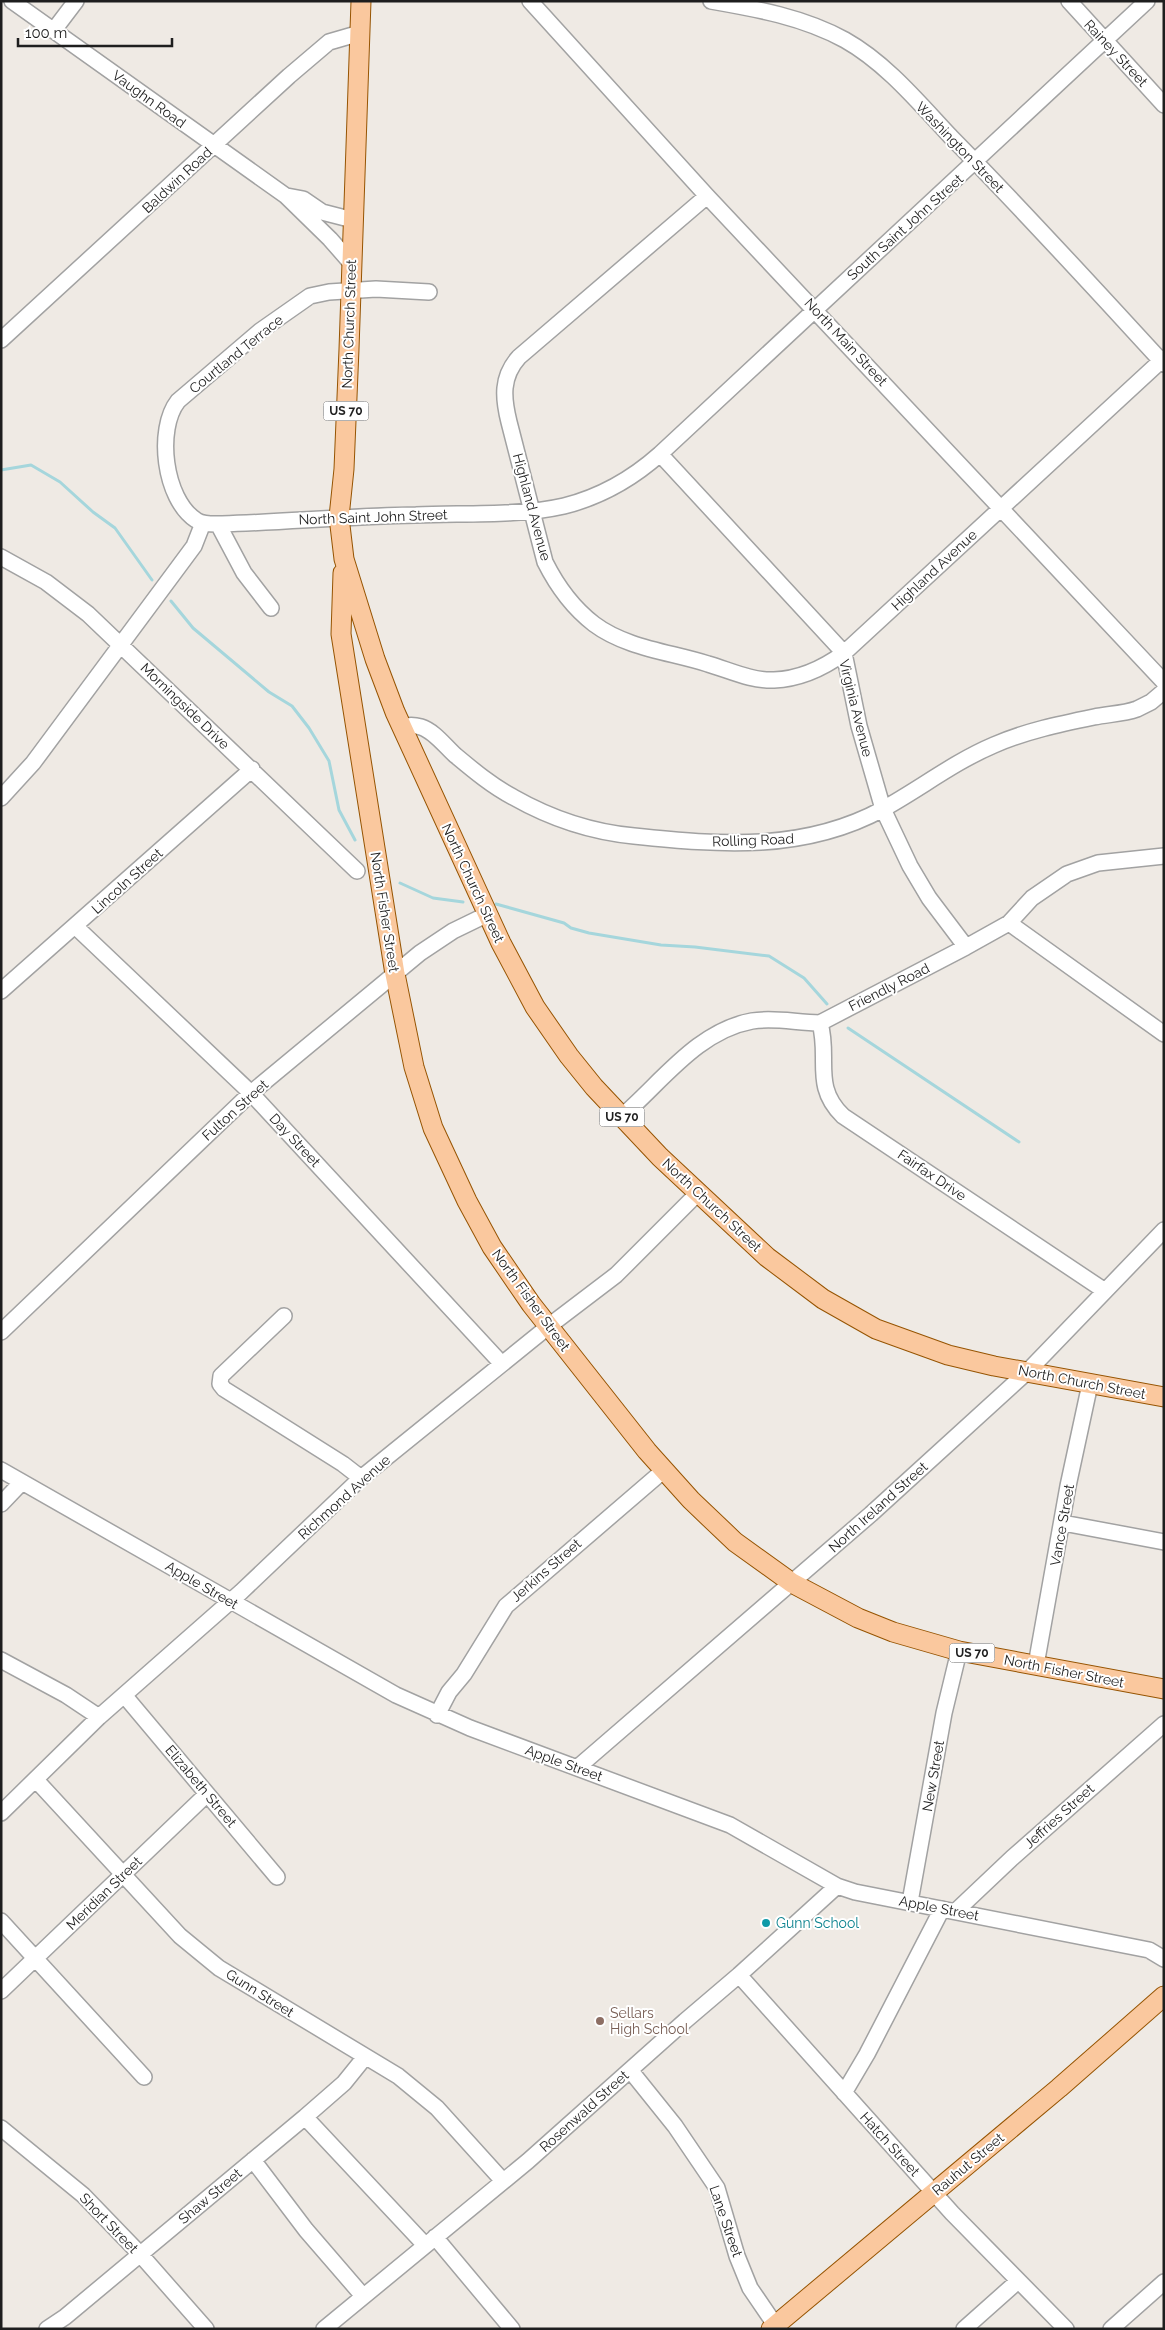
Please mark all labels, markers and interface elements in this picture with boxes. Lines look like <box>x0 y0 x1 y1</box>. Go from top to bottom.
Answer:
scale bar <box>18 15 171 47</box>
street label: Rainey Street <box>1081 16 1151 90</box>
text: 100 m <box>25 24 67 42</box>
street label: Vaughn Road <box>109 67 189 131</box>
street label: Washington Street <box>913 98 1008 196</box>
street label: Baldwin Road <box>139 144 215 216</box>
street label: South Saint John Street <box>844 171 966 283</box>
street label: North Church Street <box>339 259 359 389</box>
street label: North Main Street <box>801 295 891 389</box>
street label: Courtland Terrace <box>186 311 286 397</box>
road number: US 70 <box>324 402 368 421</box>
street label: Highland Avenue <box>510 451 554 563</box>
street label: North Saint John Street <box>298 506 448 528</box>
street label: Highland Avenue <box>888 526 980 614</box>
street label: Virginia Avenue <box>836 658 876 758</box>
street label: Morningside Drive <box>137 660 233 752</box>
street label: North Church Street <box>438 821 508 945</box>
street label: Rolling Road <box>712 831 794 849</box>
street label: Lincoln Street <box>88 845 166 917</box>
street label: North Fisher Street <box>368 851 402 974</box>
street label: Friendly Road <box>846 960 932 1014</box>
street label: Fulton Street <box>199 1076 272 1144</box>
road number: US 70 <box>600 1108 644 1126</box>
street label: Day Street <box>266 1110 324 1170</box>
street label: Fairfax Drive <box>895 1146 969 1204</box>
street label: North Church Street <box>659 1155 765 1255</box>
street label: North Fisher Street <box>489 1246 573 1354</box>
street label: North Church Street <box>1017 1362 1147 1402</box>
street label: Richmond Avenue <box>295 1451 393 1543</box>
street label: North Ireland Street <box>825 1458 931 1556</box>
street label: Vance Street <box>1047 1483 1077 1567</box>
street label: Jerkins Street <box>508 1535 585 1605</box>
street label: Apple Street <box>163 1558 241 1612</box>
road number: US 70 <box>950 1644 994 1662</box>
street label: North Fisher Street <box>1003 1652 1126 1691</box>
street label: New Street <box>919 1739 947 1813</box>
street label: Elizabeth Street <box>162 1742 240 1830</box>
street label: Apple Street <box>523 1742 605 1784</box>
street label: Jeffries Street <box>1021 1780 1097 1851</box>
street label: Meridian Street <box>63 1853 145 1933</box>
street label: Apple Street <box>898 1892 981 1924</box>
place label: Gunn School <box>776 1915 859 1931</box>
marker: Gunn School <box>760 1917 772 1929</box>
street label: Gunn Street <box>223 1966 297 2020</box>
place label: Sellars High School <box>610 2005 689 2037</box>
marker: Sellars High School <box>594 2015 606 2027</box>
street label: Rosenwald Street <box>536 2067 632 2155</box>
street label: Hatch Street <box>857 2109 923 2180</box>
street label: Rauhut Street <box>929 2129 1007 2199</box>
street label: Shaw Street <box>175 2165 245 2227</box>
street label: Lane Street <box>706 2183 746 2259</box>
street label: Short Street <box>77 2190 142 2256</box>

